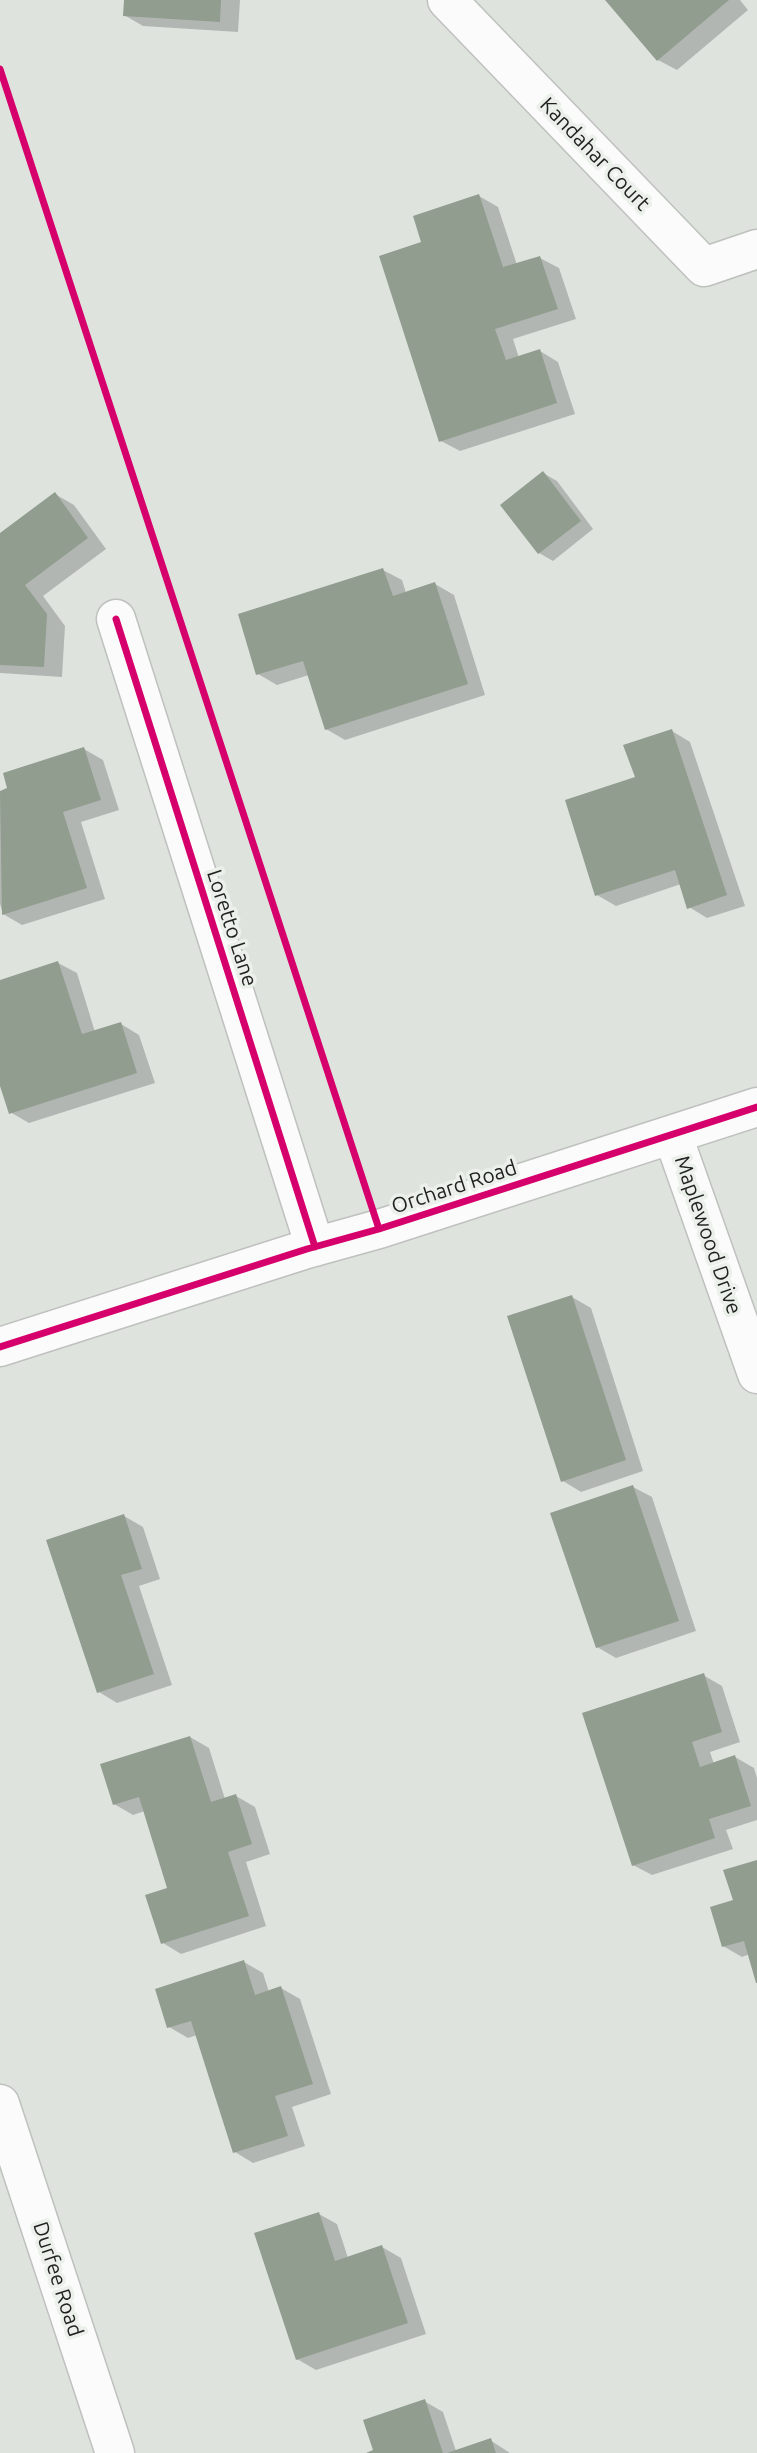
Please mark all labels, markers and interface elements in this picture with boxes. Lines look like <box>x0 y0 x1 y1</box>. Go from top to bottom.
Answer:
street label: Kandahar Court <box>535 92 655 216</box>
street label: Loretto Lane <box>201 866 263 990</box>
street label: Maplewood Drive <box>669 1152 747 1318</box>
street label: Orchard Road <box>388 1155 520 1219</box>
street label: Durfee Road <box>28 2218 88 2340</box>

